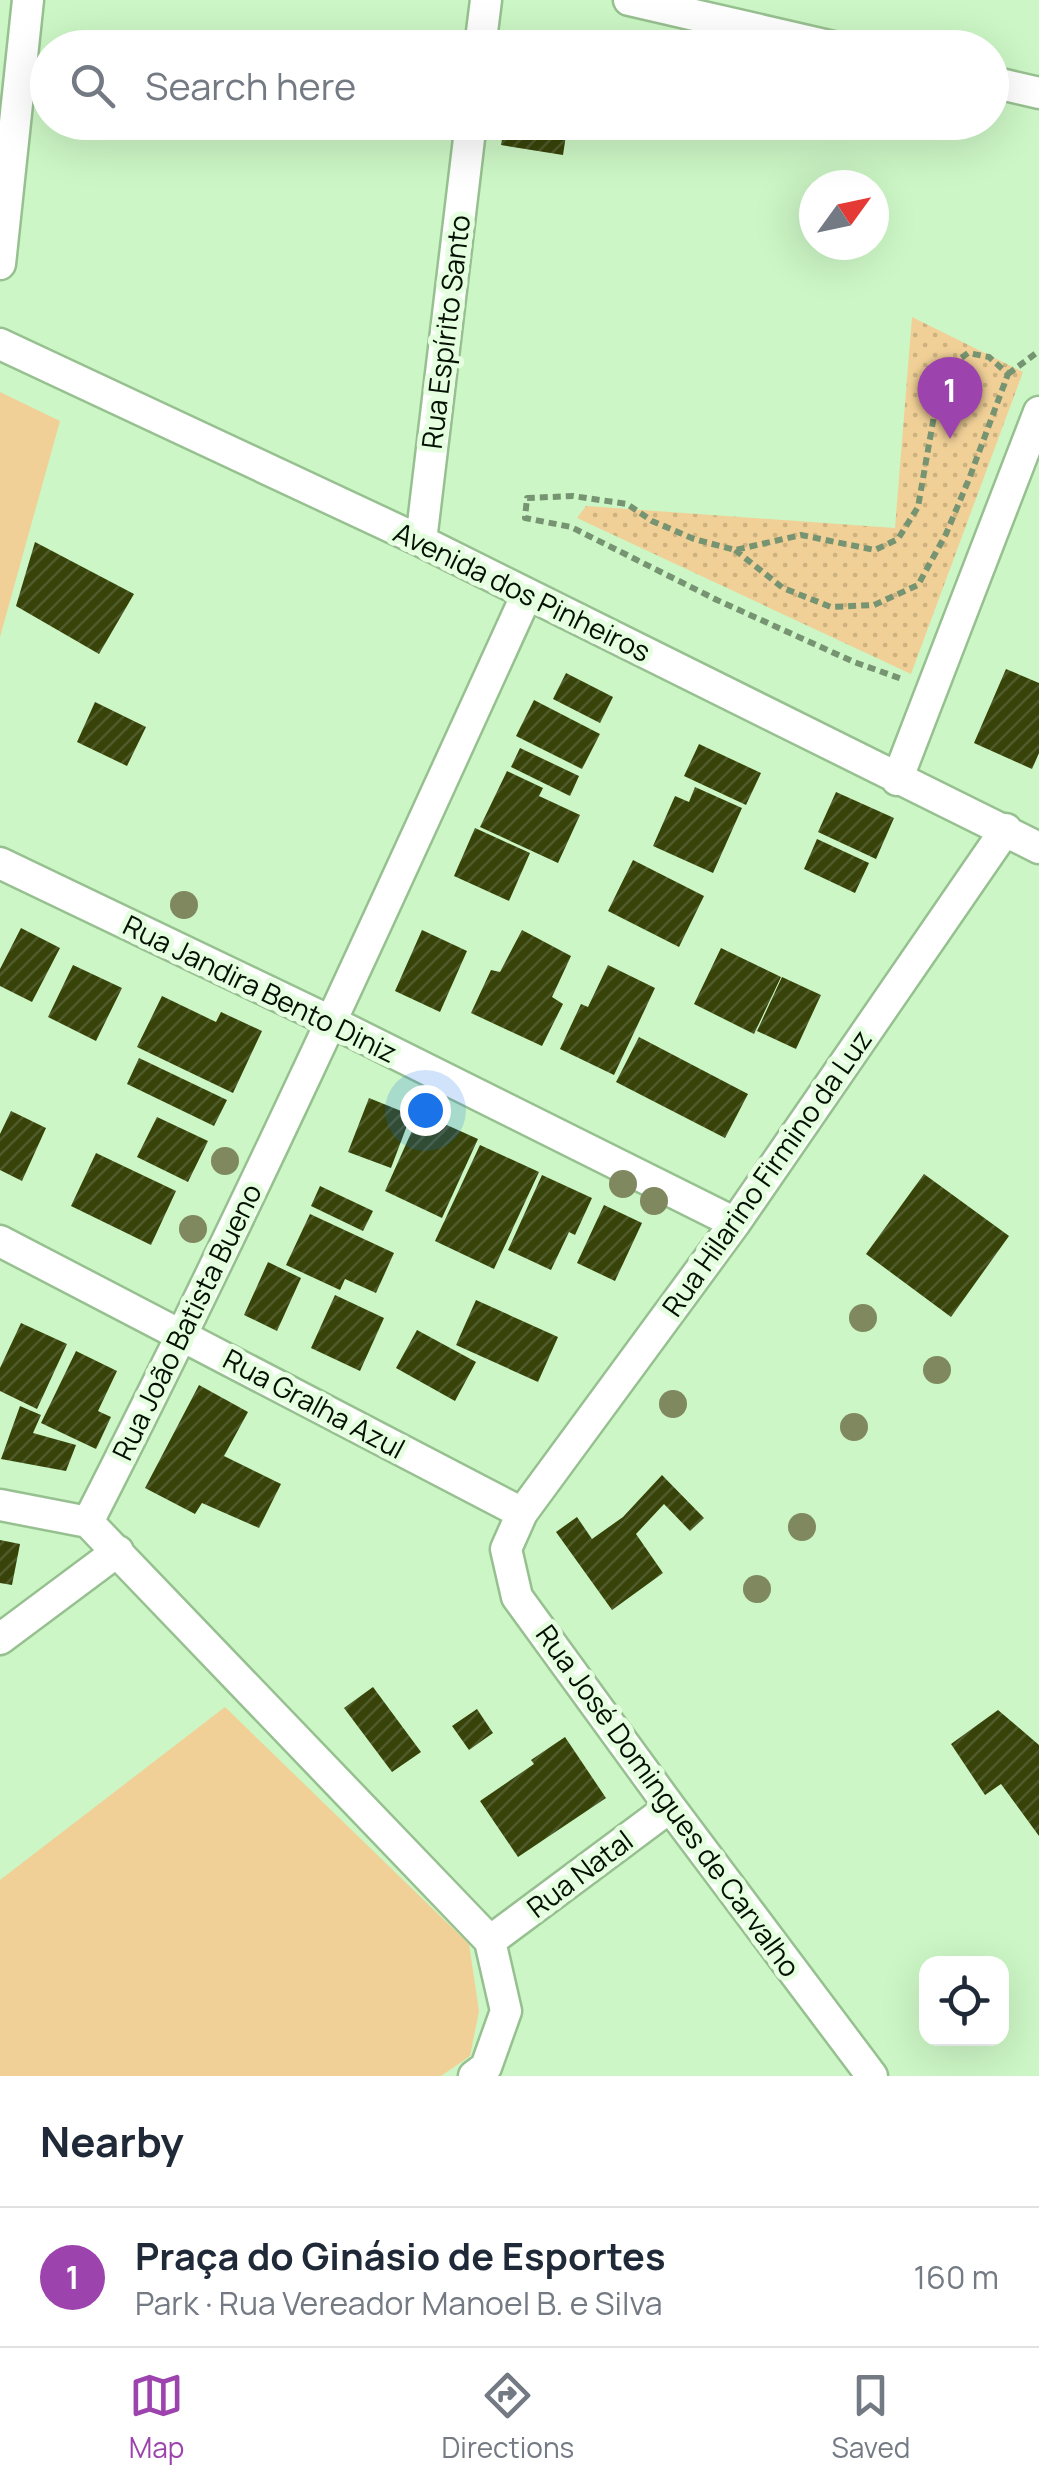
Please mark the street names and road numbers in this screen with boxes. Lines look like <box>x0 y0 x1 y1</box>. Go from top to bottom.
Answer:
street label: Rua Espírito Santo <box>412 213 478 451</box>
street label: Avenida dos Pinheiros <box>388 512 657 670</box>
street label: Rua Jandira Bento Diniz <box>117 905 404 1071</box>
street label: Rua Hilarino Firmino da Luz <box>653 1022 880 1323</box>
street label: Rua João Batista Bueno <box>103 1177 270 1466</box>
street label: Rua Gralha Azul <box>217 1339 412 1467</box>
street label: Rua José Domingues de Carvalho <box>528 1617 810 1984</box>
street label: Rua Natal <box>519 1821 640 1926</box>

